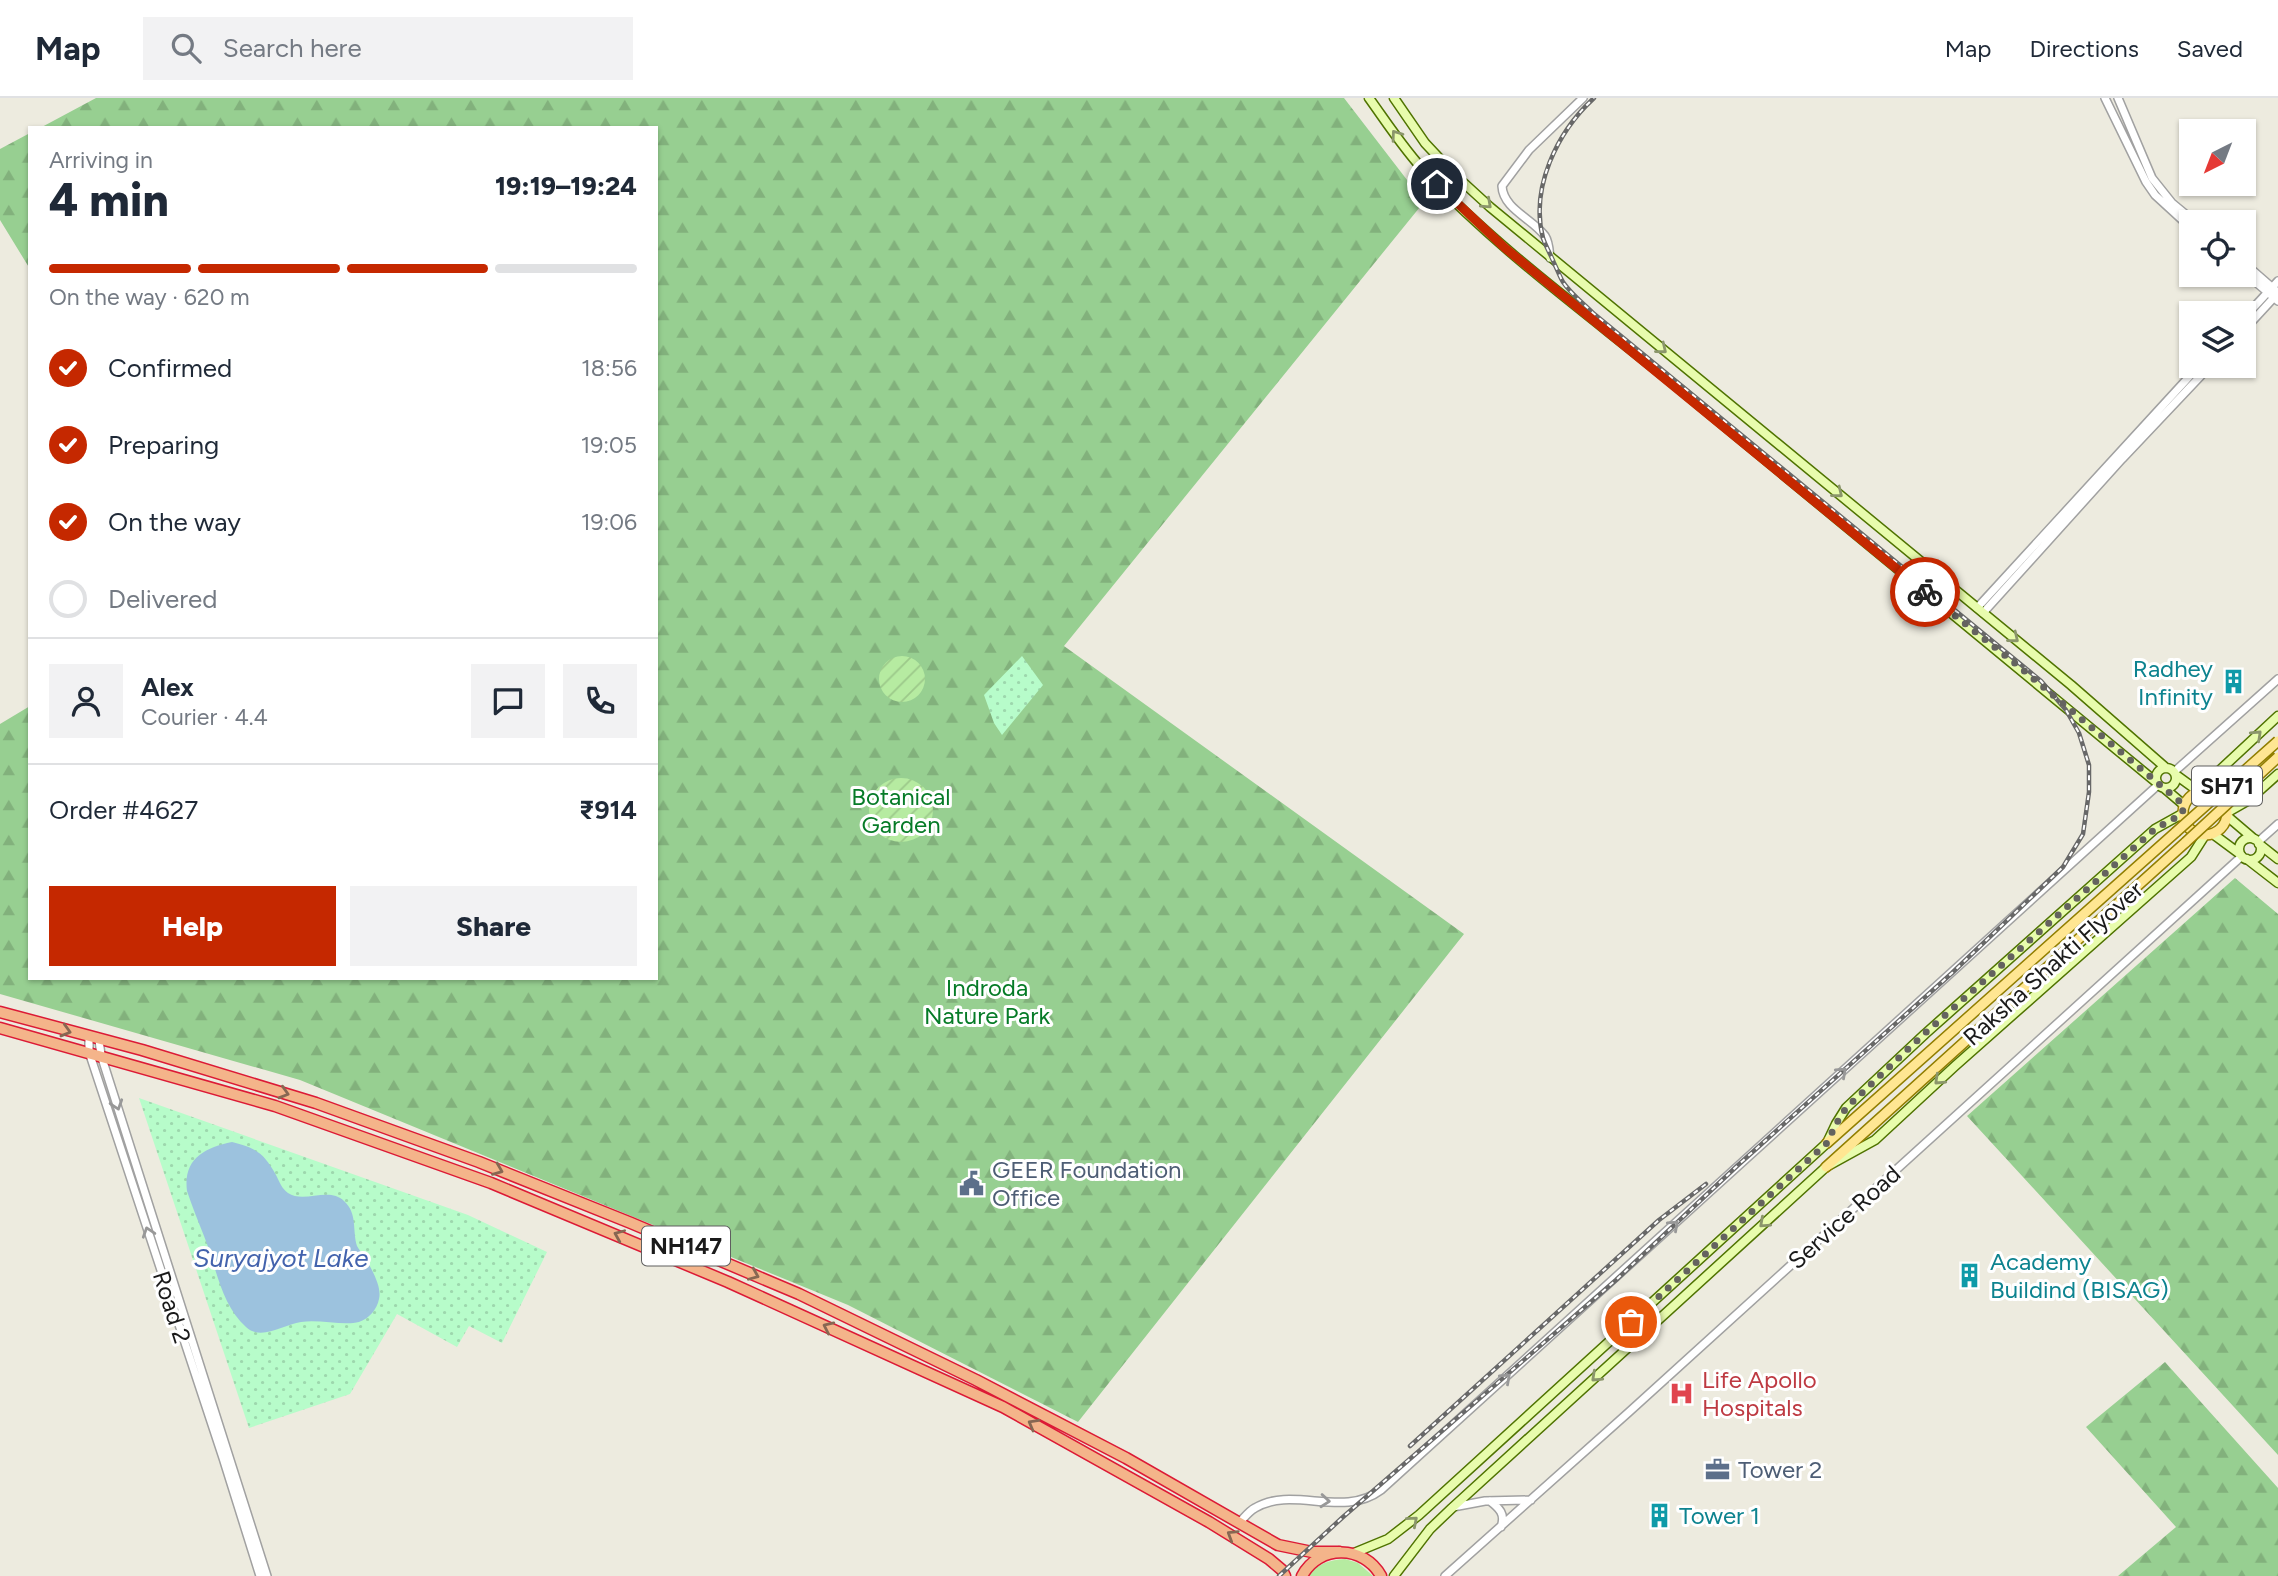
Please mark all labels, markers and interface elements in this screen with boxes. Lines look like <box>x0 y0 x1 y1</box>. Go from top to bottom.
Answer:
search box <box>143 17 633 80</box>
text: Map <box>35 29 101 68</box>
icon: search <box>167 29 205 67</box>
text: Search here <box>223 32 362 64</box>
text: Map <box>1945 34 1991 63</box>
text: Directions <box>2029 34 2139 63</box>
text: Saved <box>2177 34 2243 63</box>
north arrow <box>2179 119 2256 196</box>
map controls <box>2179 119 2256 378</box>
one-way arrow <box>1392 130 1404 143</box>
text: Arriving in <box>49 146 153 174</box>
pin <box>1407 154 1467 214</box>
icon: home <box>1418 165 1456 203</box>
text: 19:19–19:24 <box>495 170 637 202</box>
text: 4 min <box>49 172 169 228</box>
one-way arrow <box>1479 196 1492 209</box>
button: locate <box>2179 210 2256 287</box>
text: On the way · 620 m <box>49 283 250 311</box>
button: layers <box>2179 301 2256 378</box>
one-way arrow <box>1655 341 1667 354</box>
icon: check <box>49 349 87 387</box>
text: Confirmed <box>108 352 232 384</box>
text: 18:56 <box>581 354 637 382</box>
icon: check <box>49 426 87 464</box>
text: Preparing <box>108 429 219 461</box>
text: 19:05 <box>581 431 637 459</box>
one-way arrow <box>1830 485 1843 497</box>
icon: check <box>49 503 87 541</box>
text: On the way <box>108 506 241 538</box>
text: 19:06 <box>581 508 637 536</box>
courier <box>1890 557 1960 627</box>
icon: bike <box>1906 573 1944 611</box>
text: Delivered <box>108 583 217 615</box>
one-way arrow <box>2005 630 2018 642</box>
place label: Radhey Infinity <box>2133 654 2213 711</box>
button: person <box>49 664 123 738</box>
button: chat <box>471 664 545 738</box>
button: phone <box>563 664 637 738</box>
building icon: Radhey Infinity <box>2219 668 2247 696</box>
text: Alex <box>141 671 194 703</box>
text: Courier · 4.4 <box>141 703 268 731</box>
one-way arrow <box>2249 731 2262 743</box>
road number: SH71 <box>2192 766 2262 806</box>
park label: Botanical Garden <box>851 782 951 839</box>
text: Order #4627 <box>49 794 198 826</box>
text: ₹914 <box>579 794 637 826</box>
street label: Raksha Shakti Flyover <box>1957 875 2149 1051</box>
button: Help <box>49 886 336 966</box>
button: Share <box>350 886 637 966</box>
park label: Indroda Nature Park <box>924 973 1050 1030</box>
one-way arrow <box>59 1022 71 1037</box>
one-way arrow <box>1834 1068 1847 1080</box>
one-way arrow <box>1934 1072 1947 1084</box>
one-way arrow <box>278 1085 290 1100</box>
one-way arrow <box>109 1099 123 1111</box>
place label: GEER Foundation Office <box>992 1155 1181 1212</box>
street label: Service Road <box>1782 1159 1906 1275</box>
one-way arrow <box>492 1162 504 1176</box>
public building icon: GEER Foundation Office <box>958 1169 986 1197</box>
one-way arrow <box>1759 1215 1772 1228</box>
one-way arrow <box>1666 1221 1679 1233</box>
one-way arrow <box>142 1226 156 1238</box>
road number: NH147 <box>642 1226 730 1266</box>
one-way arrow <box>614 1229 627 1243</box>
water label: Suryajyot Lake <box>194 1242 368 1274</box>
place label: Academy Buildind (BISAG) <box>1990 1247 2169 1304</box>
building icon: Academy Buildind (BISAG) <box>1956 1261 1984 1289</box>
one-way arrow <box>748 1266 760 1280</box>
street label: Road 2 <box>147 1267 197 1347</box>
pin <box>1601 1292 1661 1352</box>
icon: bag <box>1612 1303 1650 1341</box>
one-way arrow <box>822 1321 835 1335</box>
place label: Life Apollo Hospitals <box>1702 1365 1817 1422</box>
one-way arrow <box>1591 1368 1604 1381</box>
one-way arrow <box>1498 1374 1511 1387</box>
hospital icon: Life Apollo Hospitals <box>1668 1379 1696 1407</box>
one-way arrow <box>1028 1419 1041 1432</box>
office icon: Tower 2 <box>1704 1455 1732 1483</box>
place label: Tower 2 <box>1738 1455 1822 1484</box>
one-way arrow <box>1319 1493 1330 1508</box>
building icon: Tower 1 <box>1645 1501 1673 1529</box>
place label: Tower 1 <box>1679 1501 1760 1530</box>
one-way arrow <box>1405 1516 1418 1529</box>
one-way arrow <box>1226 1531 1239 1544</box>

